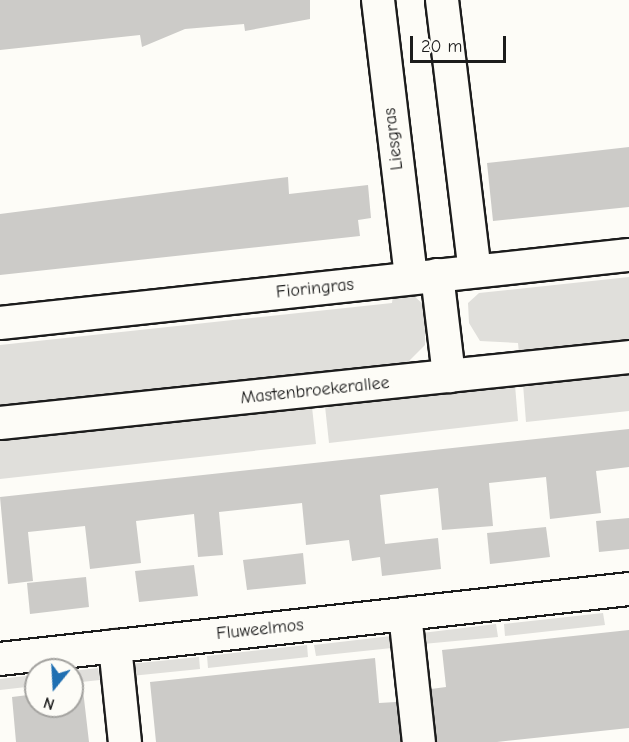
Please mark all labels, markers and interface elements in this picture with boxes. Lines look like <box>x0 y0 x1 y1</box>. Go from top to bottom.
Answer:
scale bar <box>413 24 509 62</box>
text: 20 m <box>421 36 462 57</box>
street label: Liesgras <box>379 107 409 171</box>
street label: Fioringras <box>275 274 355 304</box>
street label: Mastenbroekerallee <box>239 372 391 410</box>
street label: Fluweelmos <box>215 615 305 645</box>
north arrow <box>24 658 84 718</box>
text: N <box>41 693 57 713</box>

